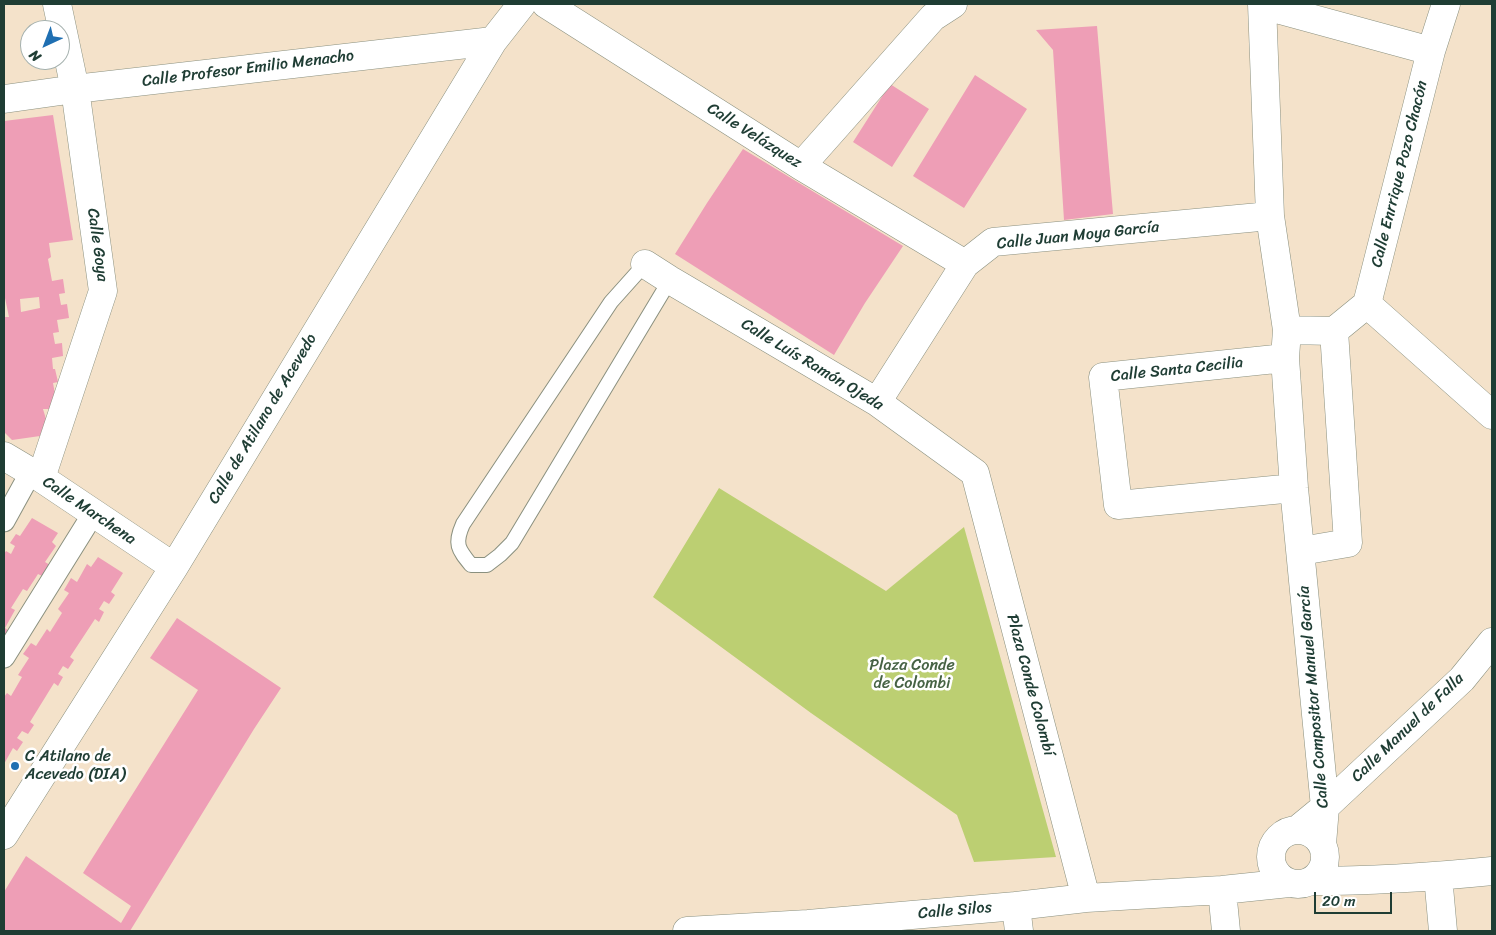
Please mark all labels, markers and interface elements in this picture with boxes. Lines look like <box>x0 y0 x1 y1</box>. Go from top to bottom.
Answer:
north arrow <box>20 20 70 70</box>
text: N <box>23 43 47 68</box>
street label: Calle Profesor Emilio Menacho <box>141 46 355 92</box>
street label: Calle Enrrique Pozo Chacón <box>1367 79 1433 269</box>
street label: Calle Velázquez <box>703 99 805 173</box>
street label: Calle Goya <box>82 207 112 283</box>
street label: Calle Juan Moya García <box>996 218 1160 254</box>
street label: Calle Luís Ramón Ojeda <box>737 315 887 415</box>
street label: Calle de Atilano de Acevedo <box>205 330 321 508</box>
street label: Calle Santa Cecilia <box>1110 354 1244 386</box>
street label: Calle Marchena <box>39 473 139 549</box>
street label: Calle Compositor Manuel García <box>1295 585 1333 809</box>
street label: Plaza Conde Colombí <box>1002 612 1058 758</box>
park label: Plaza Conde de Colombi <box>869 656 955 694</box>
street label: Calle Manuel de Falla <box>1348 669 1468 787</box>
place label: C Atilano de Acevedo (DIA) <box>25 747 126 785</box>
marker: C Atilano de Acevedo (DIA) <box>9 760 21 772</box>
scale bar <box>1316 882 1394 914</box>
text: 20 m <box>1322 888 1356 914</box>
street label: Calle Silos <box>917 898 993 924</box>

